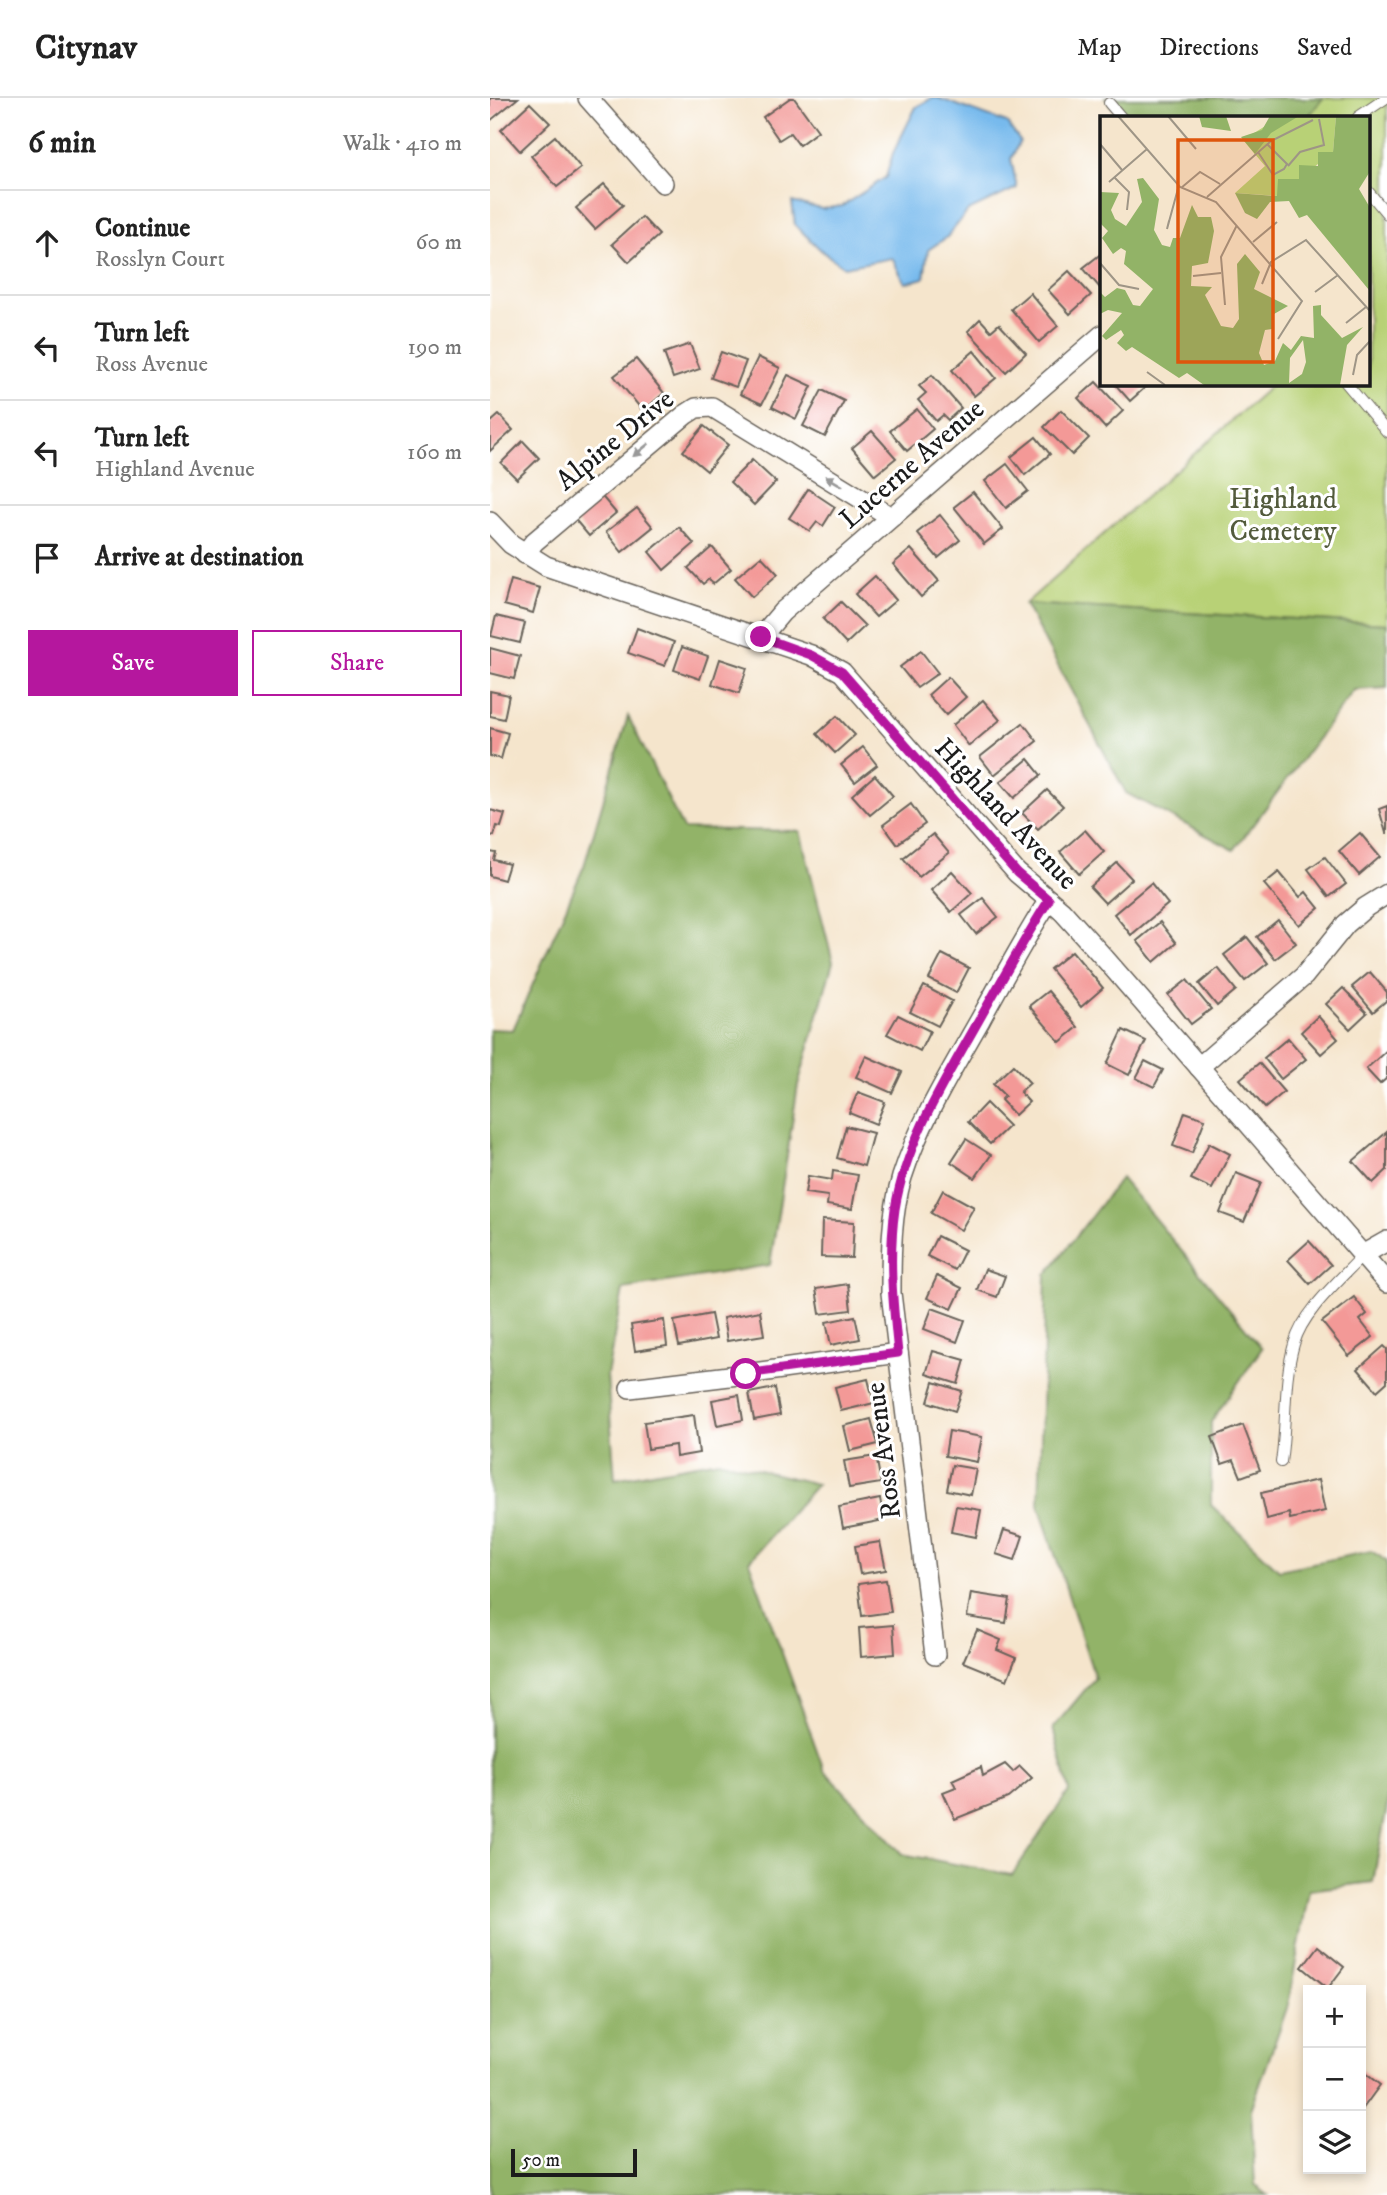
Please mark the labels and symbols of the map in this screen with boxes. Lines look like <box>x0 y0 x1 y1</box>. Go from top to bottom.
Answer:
inset map <box>1100 116 1370 385</box>
street label: Alpine Drive <box>549 382 681 498</box>
street label: Lucerne Avenue <box>832 392 992 537</box>
one-way arrow <box>632 443 650 458</box>
one-way arrow <box>824 474 843 487</box>
park label: Highland Cemetery <box>1229 482 1337 549</box>
route end <box>745 621 776 652</box>
street label: Highland Avenue <box>927 731 1085 897</box>
route start <box>730 1358 761 1389</box>
street label: Ross Avenue <box>858 1380 909 1521</box>
scale bar <box>511 2146 637 2178</box>

